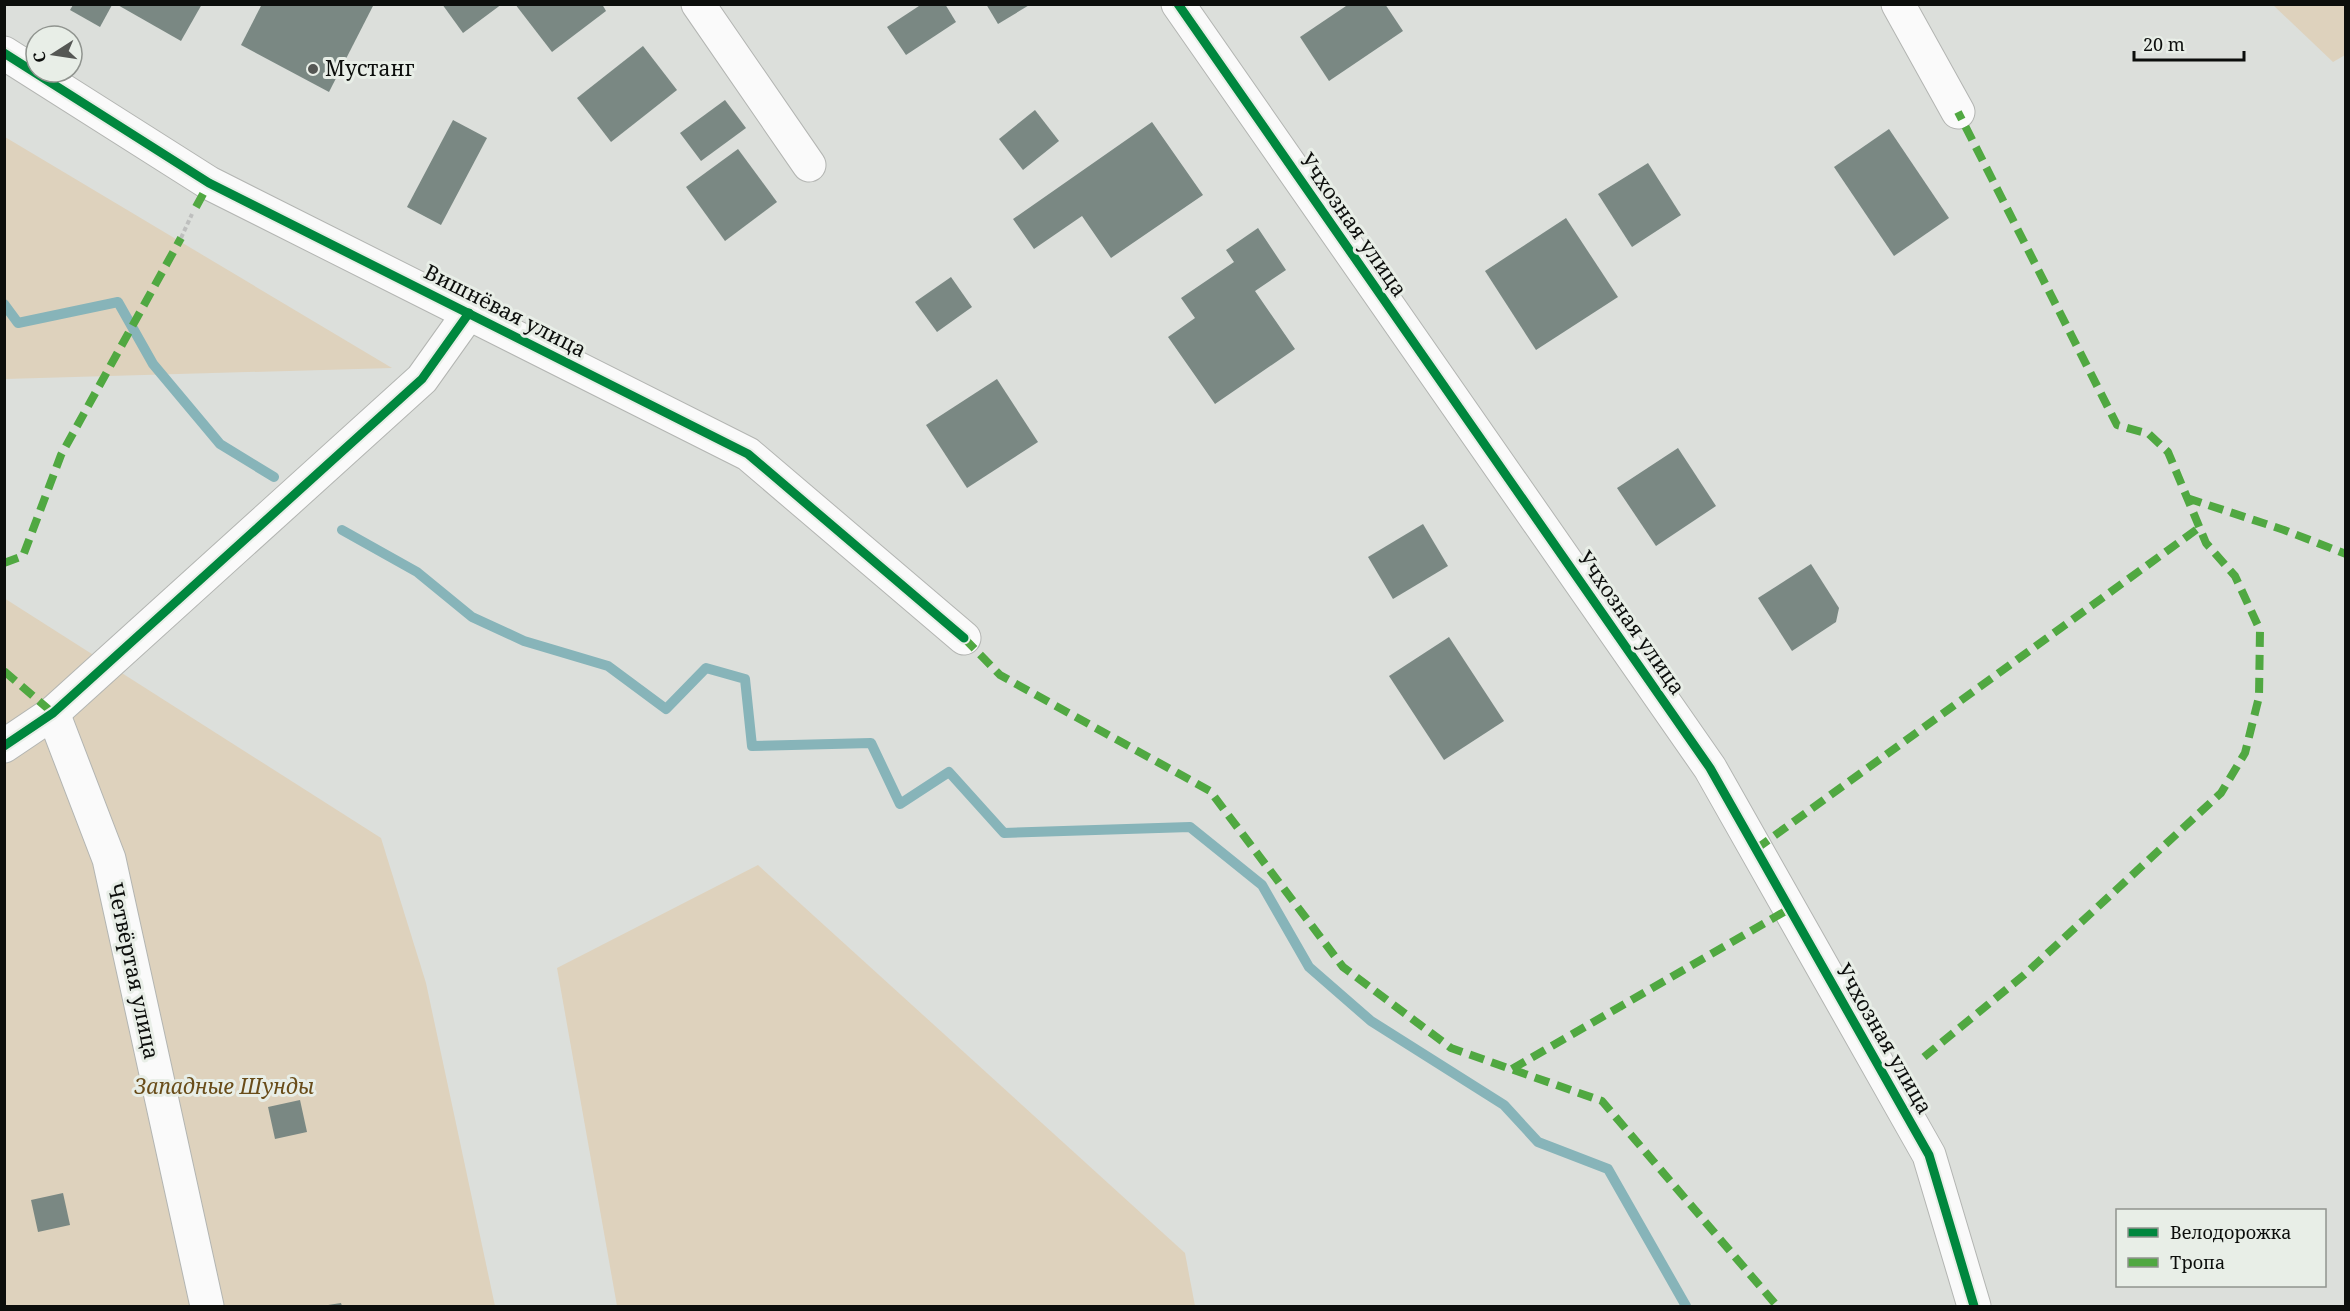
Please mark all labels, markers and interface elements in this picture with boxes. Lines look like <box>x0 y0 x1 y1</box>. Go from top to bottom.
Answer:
north arrow <box>24 24 84 84</box>
scale bar <box>2134 24 2244 62</box>
text: 20 m <box>2143 32 2185 56</box>
text: С <box>27 50 51 65</box>
place label: Мустанг <box>325 54 415 82</box>
marker: Мустанг <box>306 62 320 76</box>
street label: Учхозная улица <box>1294 147 1414 302</box>
street label: Вишнёвая улица <box>419 257 592 363</box>
street label: Учхозная улица <box>1572 545 1692 700</box>
street label: Четвёртая улица <box>102 880 166 1062</box>
street label: Учхозная улица <box>1830 958 1939 1119</box>
park label: Западные Шунды <box>134 1072 314 1100</box>
legend <box>2116 1209 2326 1287</box>
text: Велодорожка <box>2170 1220 2292 1244</box>
text: Тропа <box>2170 1250 2225 1274</box>

